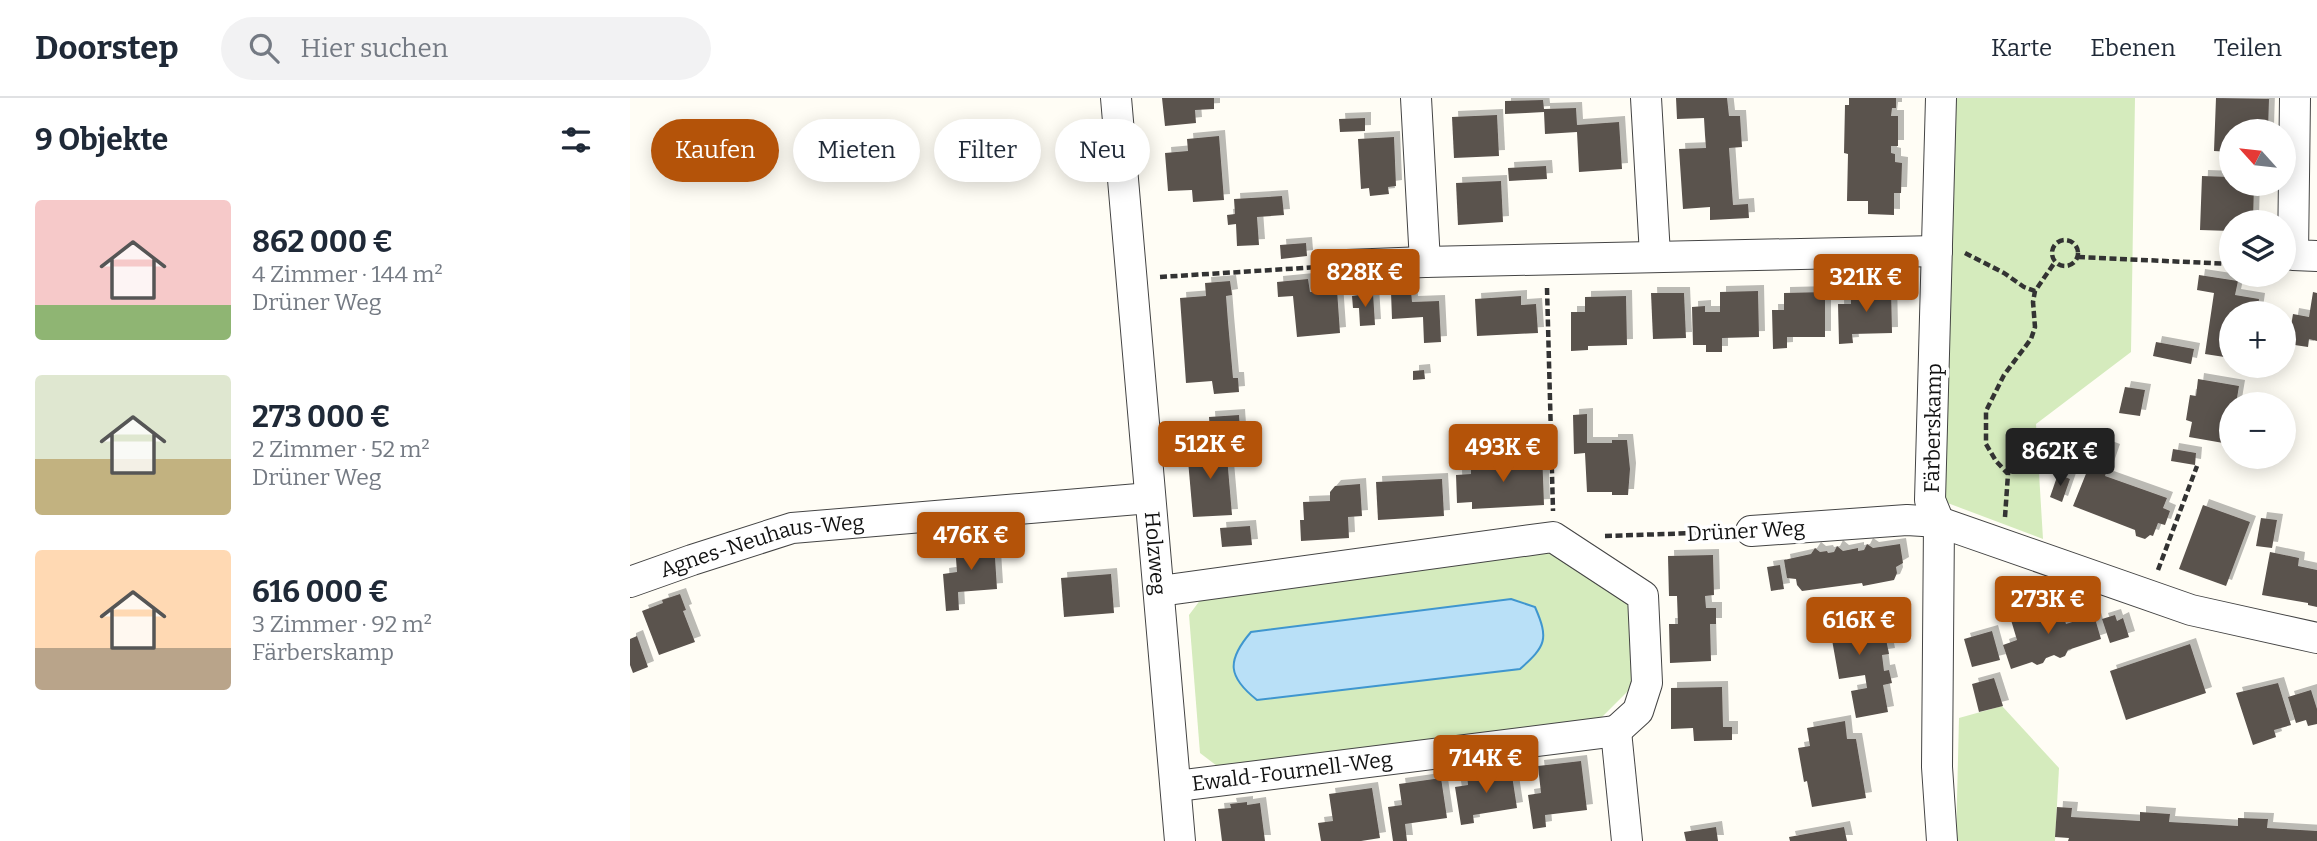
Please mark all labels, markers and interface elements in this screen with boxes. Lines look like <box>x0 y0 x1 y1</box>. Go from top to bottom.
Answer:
search box <box>221 17 711 80</box>
text: Doorstep <box>35 28 179 68</box>
icon: search <box>245 29 283 67</box>
text: Hier suchen <box>301 33 448 64</box>
text: Karte <box>1991 34 2052 62</box>
text: Ebenen <box>2090 34 2176 62</box>
text: Teilen <box>2214 34 2282 62</box>
chip: Kaufen <box>651 119 779 182</box>
chip: Mieten <box>793 119 920 182</box>
chip: Filter <box>934 119 1041 182</box>
chip: Neu <box>1055 119 1150 182</box>
north arrow <box>2219 119 2296 196</box>
map controls <box>2219 119 2296 469</box>
icon: filters <box>557 121 595 159</box>
text: 9 Objekte <box>35 122 168 158</box>
button: layers <box>2219 210 2296 287</box>
text: 862 000 € <box>252 224 393 260</box>
icon: home <box>91 228 175 312</box>
pin: 828K € <box>1308 250 1422 309</box>
pin: 321K € <box>1809 254 1923 314</box>
text: 828K € <box>1327 258 1403 286</box>
text: 4 Zimmer · 144 m² <box>252 260 443 288</box>
text: 321K € <box>1830 263 1902 291</box>
text: Drüner Weg <box>252 288 382 316</box>
button: + <box>2219 301 2296 378</box>
street label: Färberskamp <box>1919 363 1947 493</box>
button: − <box>2219 392 2296 469</box>
text: 273 000 € <box>252 399 391 435</box>
icon: home <box>91 403 175 487</box>
pin: 512K € <box>1153 422 1267 481</box>
pin: 493K € <box>1446 424 1560 484</box>
pin: 862K € <box>2003 428 2117 488</box>
text: 512K € <box>1174 430 1246 458</box>
text: 493K € <box>1465 433 1541 461</box>
text: 2 Zimmer · 52 m² <box>252 435 430 463</box>
text: 862K € <box>2022 437 2098 465</box>
text: Drüner Weg <box>252 463 382 491</box>
street label: Agnes-Neuhaus-Weg <box>657 509 865 583</box>
street label: Holzweg <box>1139 510 1172 596</box>
pin: 476K € <box>914 512 1028 572</box>
street label: Drüner Weg <box>1686 515 1806 547</box>
text: 476K € <box>933 521 1009 549</box>
text: 616 000 € <box>252 574 389 610</box>
pin: 273K € <box>1991 576 2105 636</box>
icon: home <box>91 578 175 662</box>
text: 273K € <box>2011 585 2085 613</box>
pin: 616K € <box>1802 598 1916 657</box>
text: 616K € <box>1822 606 1896 634</box>
text: 3 Zimmer · 92 m² <box>252 610 432 638</box>
text: Färberskamp <box>252 638 394 666</box>
pin: 714K € <box>1429 736 1543 795</box>
text: 714K € <box>1449 744 1523 772</box>
street label: Ewald-Fournell-Weg <box>1190 746 1394 797</box>

